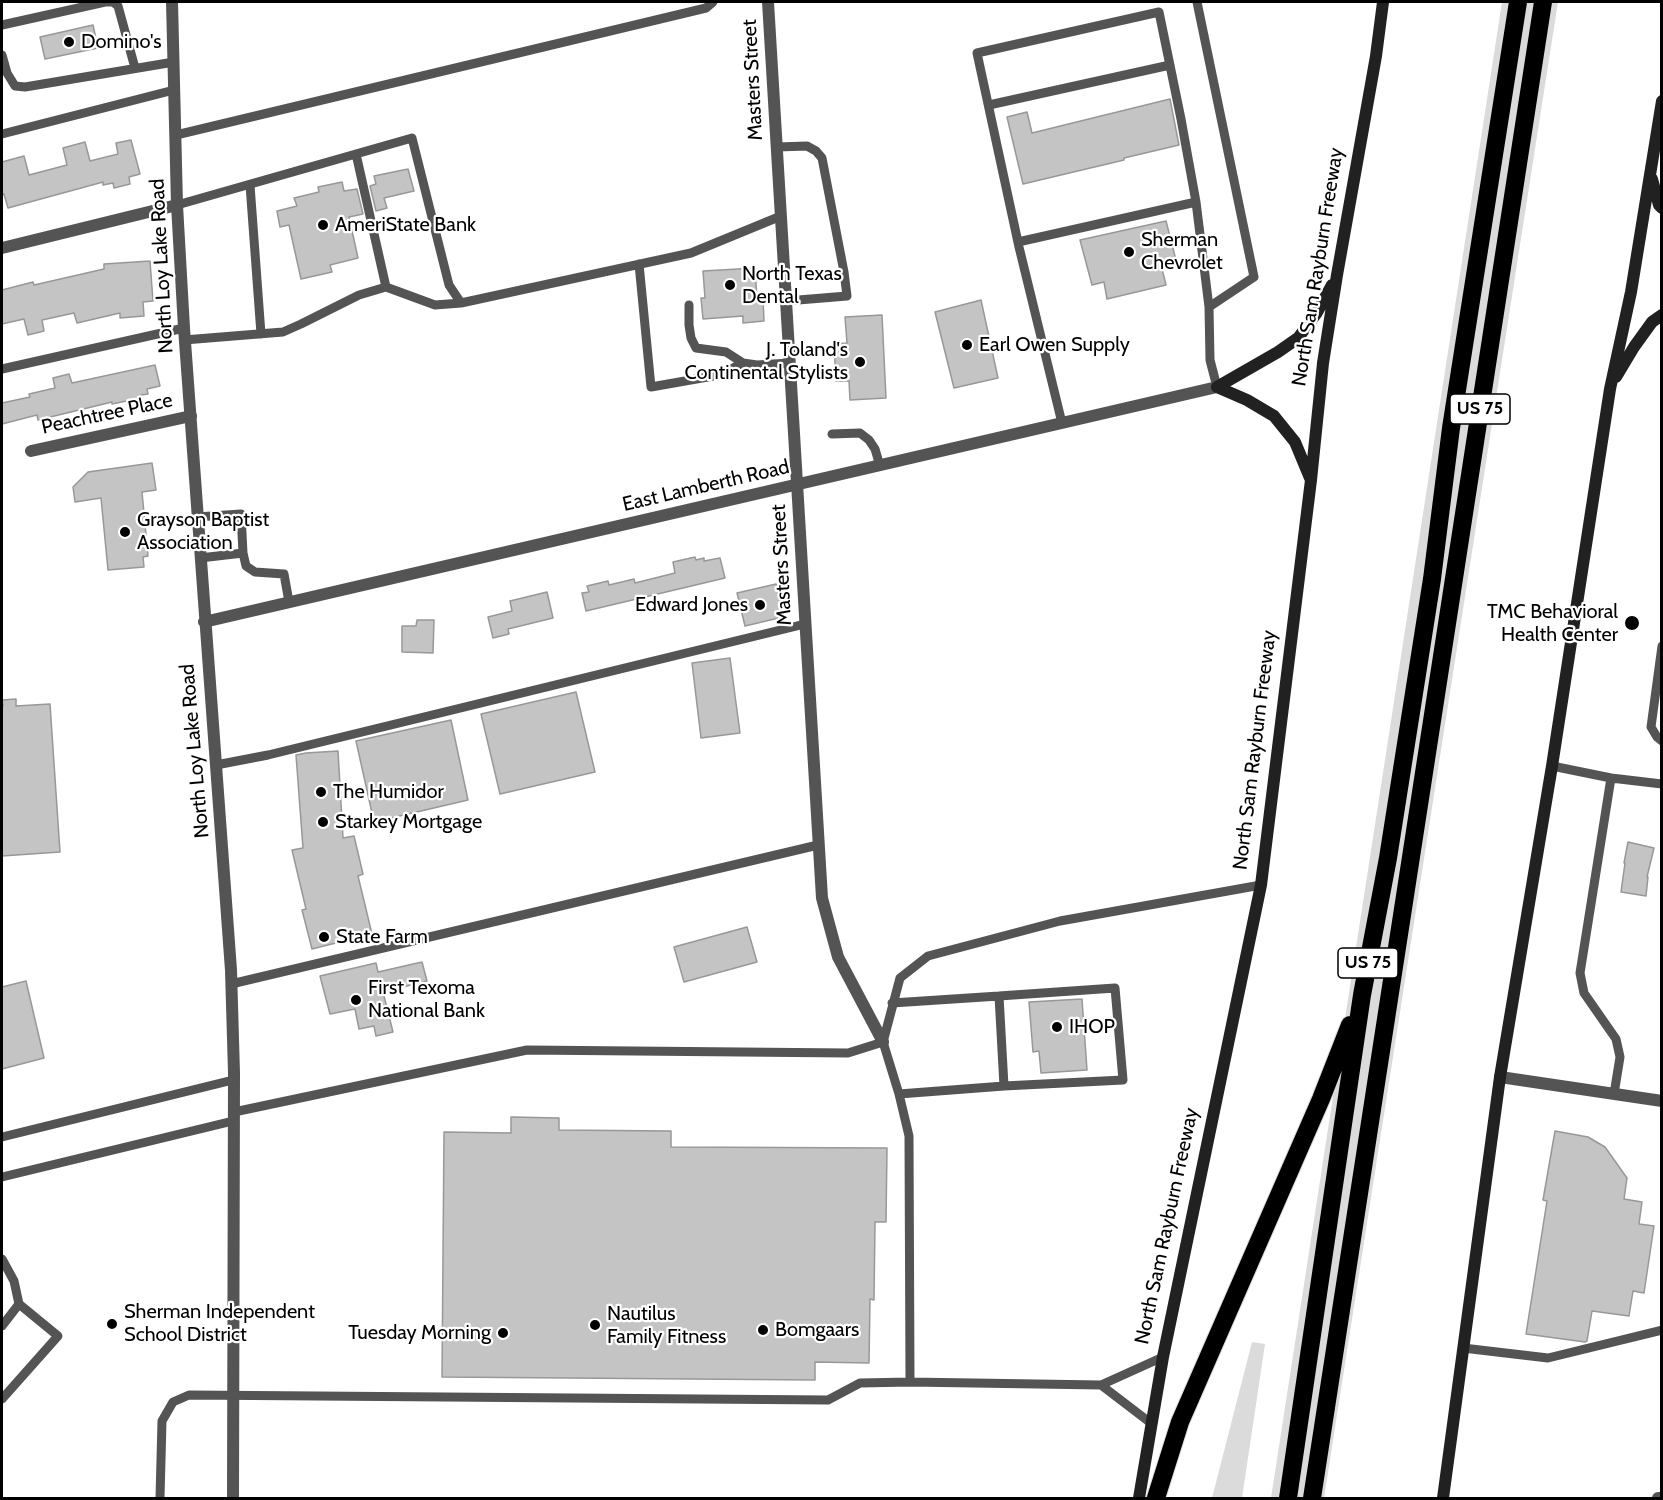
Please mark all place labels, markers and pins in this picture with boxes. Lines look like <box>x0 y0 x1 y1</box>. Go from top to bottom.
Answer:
place label: Domino's <box>81 30 161 54</box>
marker: Domino's <box>62 35 76 49</box>
place label: AmeriState Bank <box>335 213 476 237</box>
marker: AmeriState Bank <box>316 218 330 232</box>
place label: Sherman Chevrolet <box>1141 228 1223 275</box>
marker: Sherman Chevrolet <box>1122 245 1136 259</box>
place label: North Texas Dental <box>742 262 842 309</box>
marker: North Texas Dental <box>723 278 737 292</box>
place label: Earl Owen Supply <box>979 333 1130 357</box>
place label: J. Toland's Continental Stylists <box>684 338 848 385</box>
marker: Earl Owen Supply <box>960 338 974 352</box>
marker: J. Toland's Continental Stylists <box>853 355 867 369</box>
place label: Grayson Baptist Association <box>137 508 269 555</box>
marker: Grayson Baptist Association <box>118 525 132 539</box>
place label: Edward Jones <box>635 593 748 617</box>
marker: Edward Jones <box>753 598 767 612</box>
place label: TMC Behavioral Health Center <box>1487 600 1618 647</box>
marker: TMC Behavioral Health Center <box>1623 614 1641 632</box>
place label: The Humidor <box>333 780 444 804</box>
marker: The Humidor <box>314 785 328 799</box>
place label: Starkey Mortgage <box>335 810 482 834</box>
marker: Starkey Mortgage <box>316 815 330 829</box>
place label: State Farm <box>336 925 428 949</box>
marker: State Farm <box>317 930 331 944</box>
place label: First Texoma National Bank <box>368 976 485 1023</box>
marker: First Texoma National Bank <box>349 993 363 1007</box>
place label: IHOP <box>1069 1015 1115 1039</box>
marker: IHOP <box>1050 1020 1064 1034</box>
place label: Sherman Independent School District <box>124 1300 315 1347</box>
place label: Nautilus Family Fitness <box>607 1302 726 1349</box>
marker: Sherman Independent School District <box>105 1317 119 1331</box>
marker: Nautilus Family Fitness <box>588 1318 602 1332</box>
place label: Bomgaars <box>775 1318 859 1342</box>
place label: Tuesday Morning <box>348 1321 491 1345</box>
marker: Bomgaars <box>756 1323 770 1337</box>
marker: Tuesday Morning <box>496 1326 510 1340</box>

